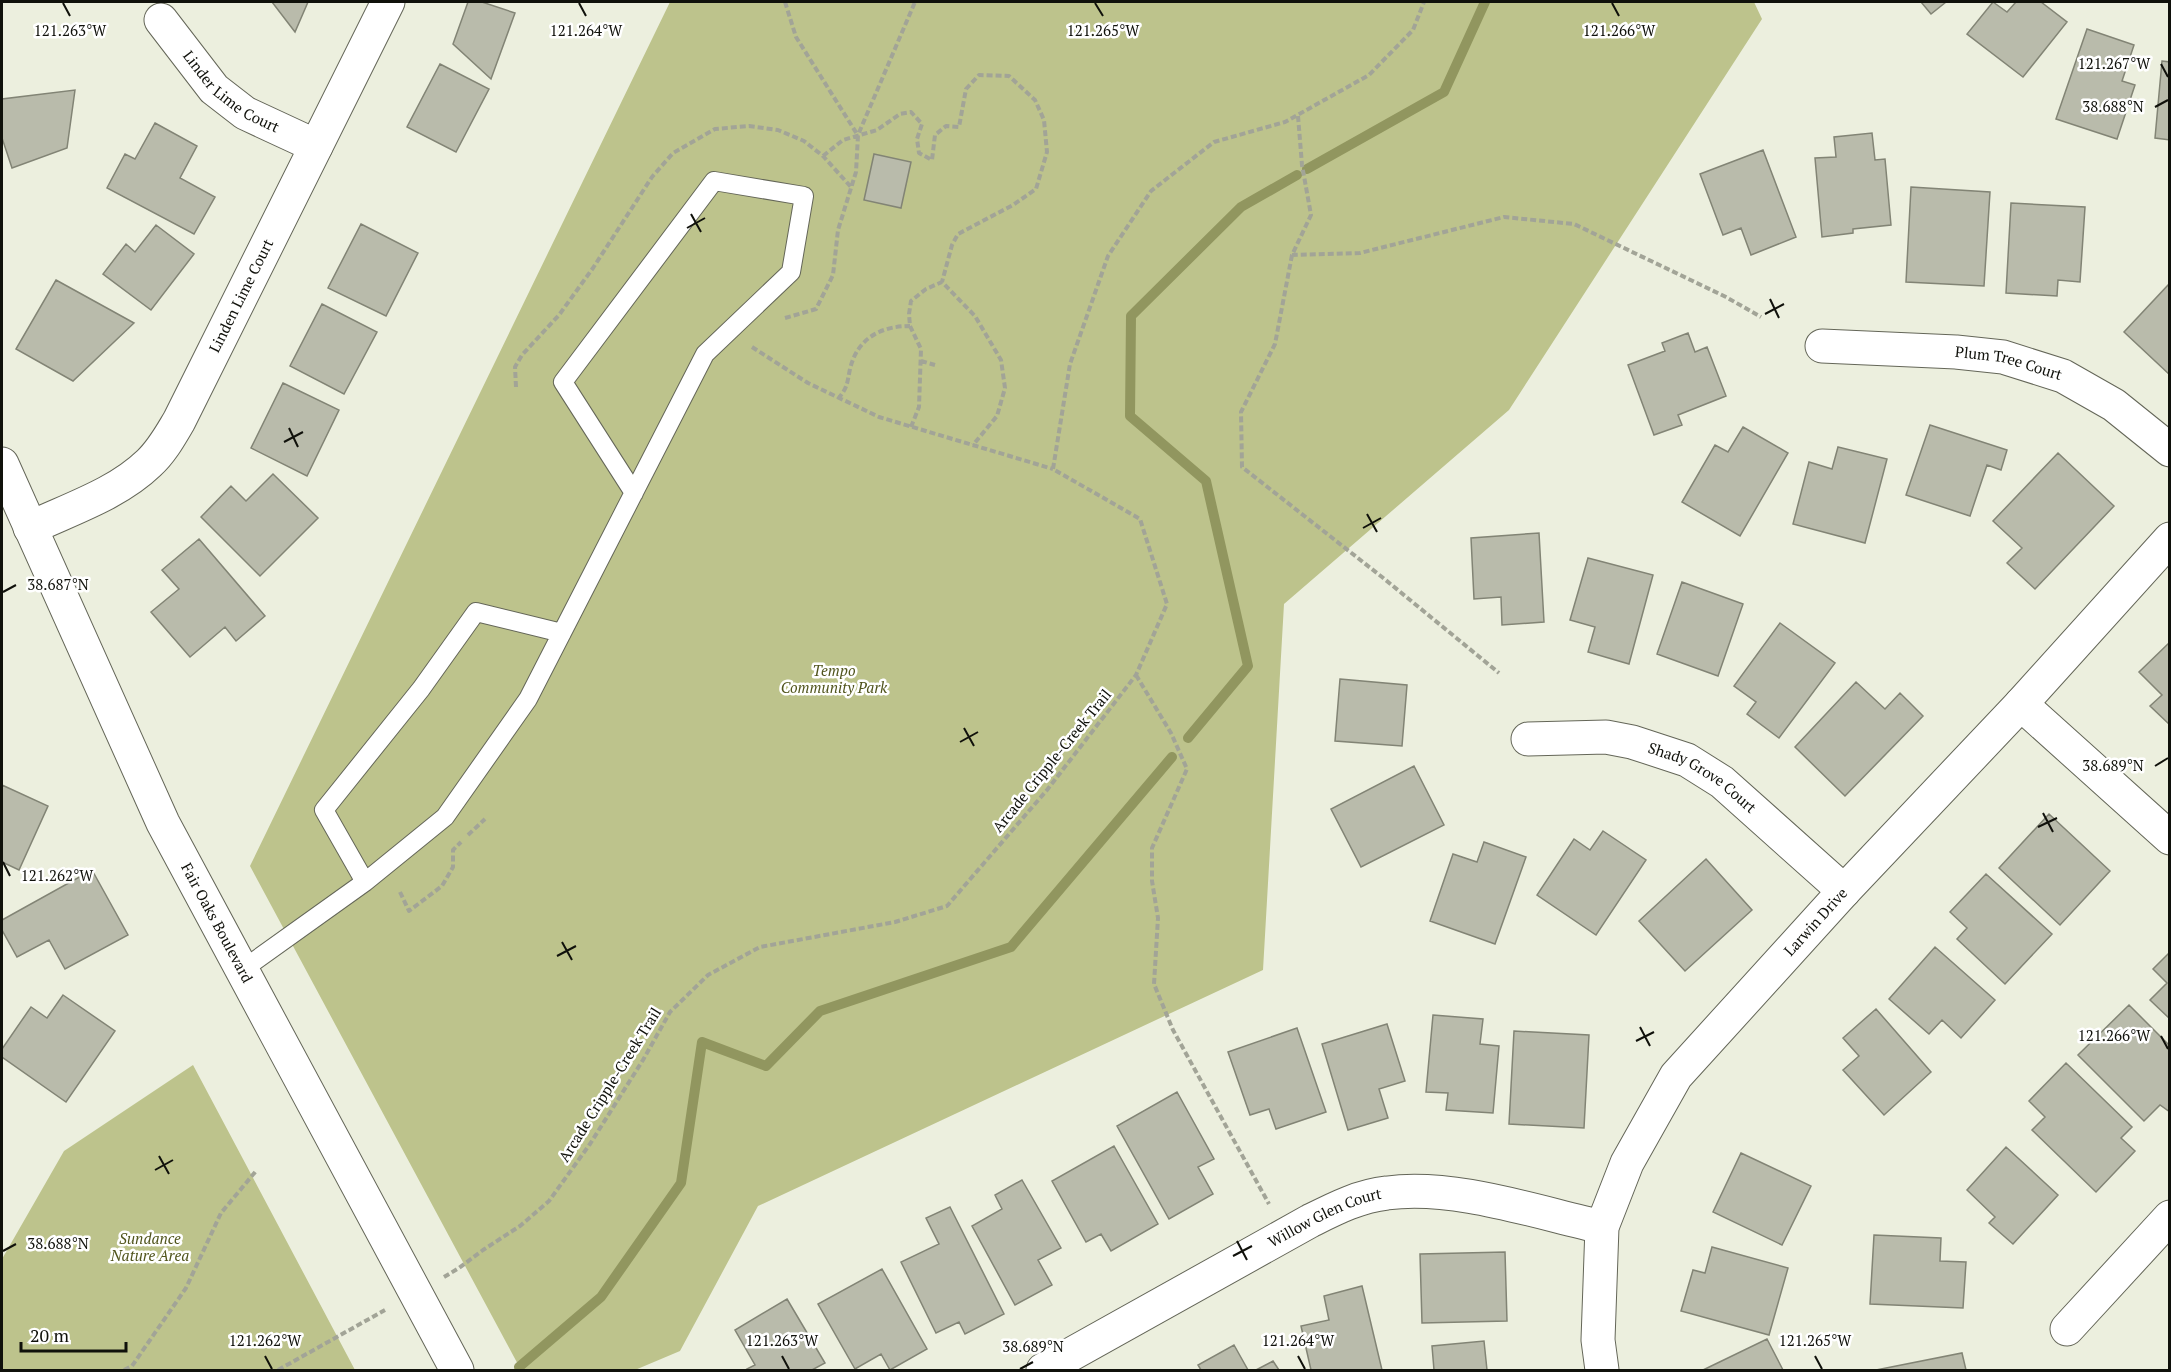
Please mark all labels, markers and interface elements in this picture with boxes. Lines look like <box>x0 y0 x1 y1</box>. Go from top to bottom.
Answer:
text: 121.263°W <box>34 20 107 40</box>
text: 121.264°W <box>550 20 623 40</box>
text: 121.265°W <box>1067 20 1140 40</box>
text: 121.266°W <box>1583 20 1656 40</box>
street label: Linder Lime Court <box>179 46 283 137</box>
text: 121.267°W <box>2078 53 2151 73</box>
text: 38.688°N <box>2082 96 2144 116</box>
street label: Linden Lime Court <box>204 235 278 356</box>
street label: Plum Tree Court <box>1954 341 2065 384</box>
text: 38.687°N <box>27 574 89 594</box>
park label: Tempo Community Park <box>781 660 888 697</box>
street label: Arcade Cripple-Creek Trail <box>987 685 1115 836</box>
street label: Shady Grove Court <box>1646 737 1761 817</box>
text: 38.689°N <box>2082 755 2144 775</box>
street label: Fair Oaks Boulevard <box>177 859 258 986</box>
text: 121.262°W <box>21 865 94 885</box>
street label: Larwin Drive <box>1779 883 1851 960</box>
street label: Arcade Cripple-Creek Trail <box>553 1003 665 1165</box>
text: 121.266°W <box>2078 1025 2151 1045</box>
street label: Willow Glen Court <box>1264 1183 1383 1251</box>
park label: Sundance Nature Area <box>110 1228 189 1265</box>
text: 38.688°N <box>27 1233 89 1253</box>
scale bar <box>21 1315 126 1353</box>
text: 20 m <box>30 1323 70 1347</box>
text: 121.262°W <box>229 1330 302 1350</box>
text: 121.263°W <box>746 1330 819 1350</box>
text: 121.264°W <box>1262 1330 1335 1350</box>
text: 121.265°W <box>1779 1330 1852 1350</box>
text: 38.689°N <box>1002 1336 1064 1356</box>

